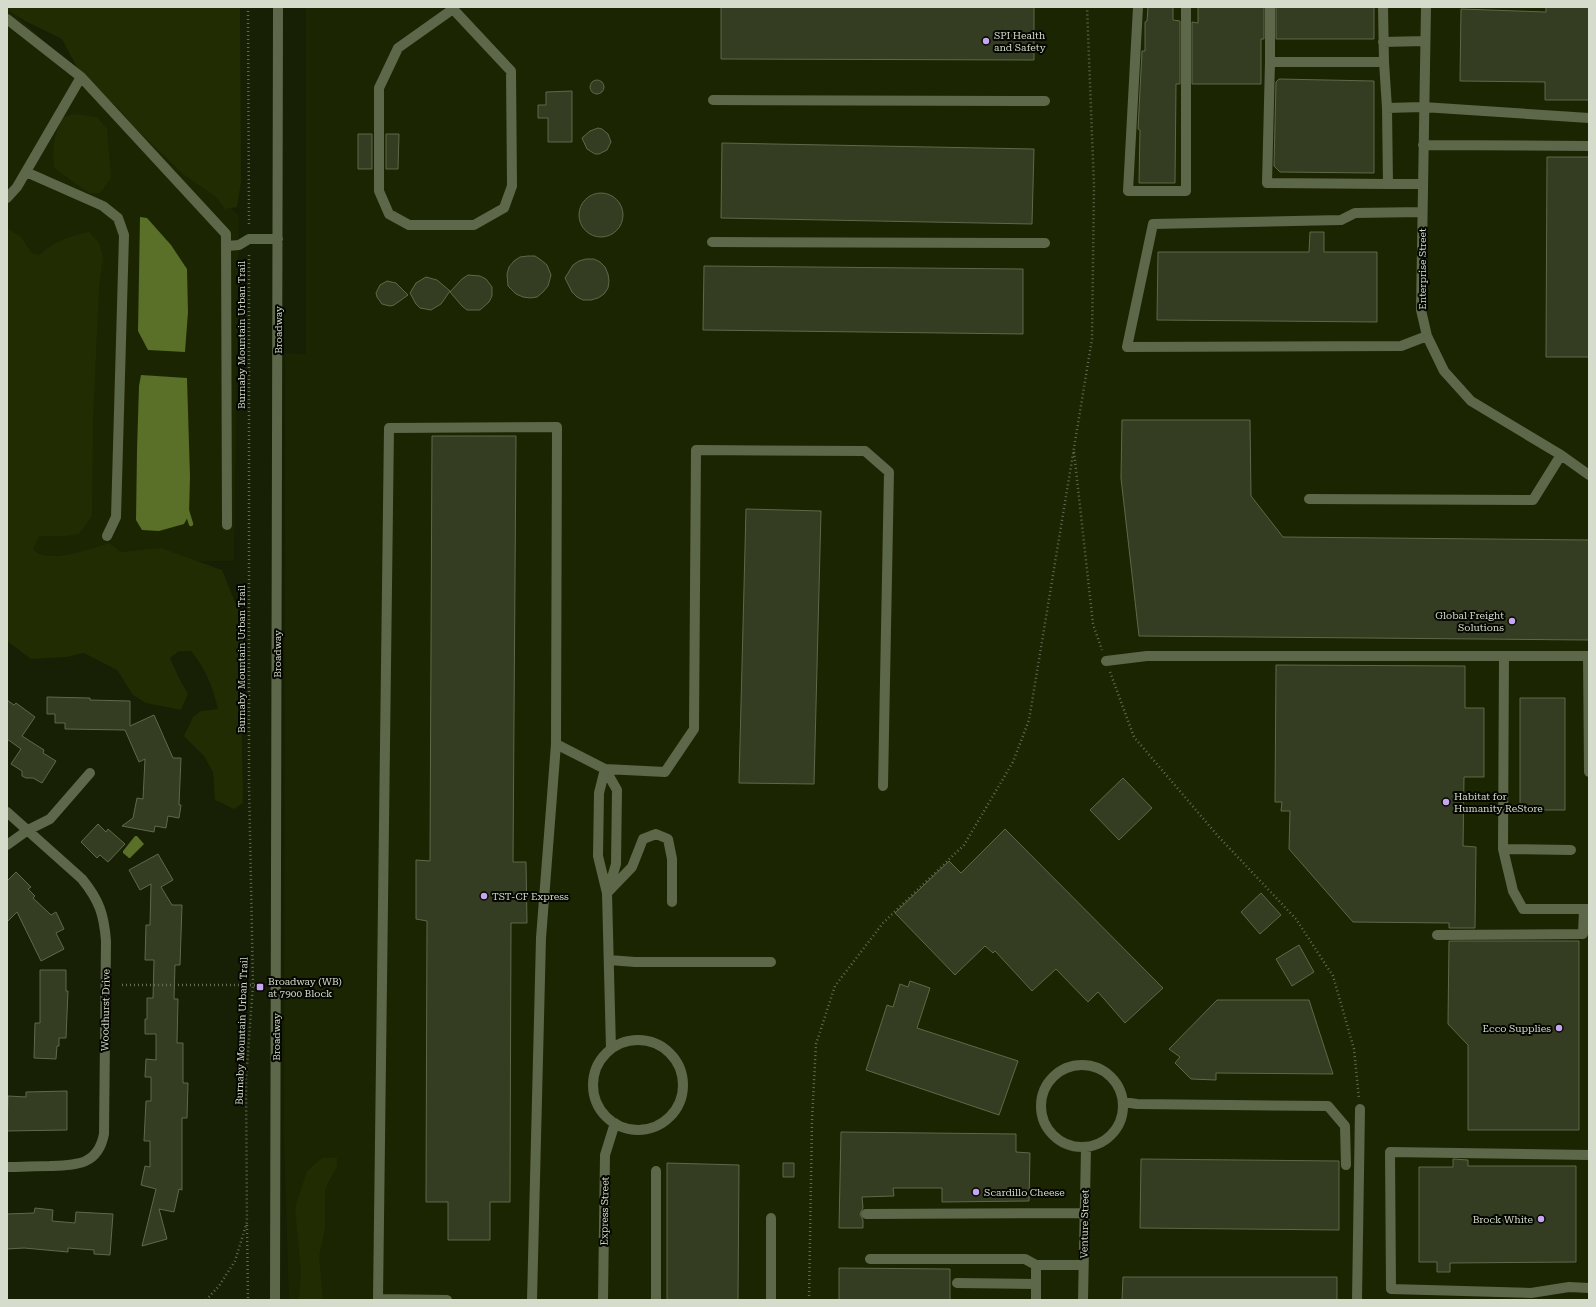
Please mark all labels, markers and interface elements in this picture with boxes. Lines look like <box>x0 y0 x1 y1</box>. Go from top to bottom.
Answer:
place label: SPI Health and Safety <box>994 30 1046 53</box>
marker: SPI Health and Safety <box>981 36 991 46</box>
street label: Enterprise Street <box>1417 228 1428 310</box>
street label: Burnaby Mountain Urban Trail <box>236 261 247 409</box>
street label: Broadway <box>273 306 284 354</box>
street label: Burnaby Mountain Urban Trail <box>236 585 247 733</box>
place label: Global Freight Solutions <box>1435 610 1504 633</box>
marker: Global Freight Solutions <box>1507 616 1517 626</box>
street label: Broadway <box>272 630 283 678</box>
place label: Habitat for Humanity ReStore <box>1454 791 1543 814</box>
marker: Habitat for Humanity ReStore <box>1441 797 1451 807</box>
marker: TST-CF Express <box>479 891 489 901</box>
place label: TST-CF Express <box>492 891 569 902</box>
street label: Burnaby Mountain Urban Trail <box>233 957 250 1105</box>
street label: Woodhurst Drive <box>99 968 112 1051</box>
place label: Broadway (WB) at 7900 Block <box>268 976 342 999</box>
marker: Broadway (WB) at 7900 Block <box>255 982 265 992</box>
street label: Broadway <box>271 1013 282 1061</box>
place label: Ecco Supplies <box>1483 1023 1551 1034</box>
marker: Ecco Supplies <box>1554 1023 1564 1033</box>
street label: Express Street <box>598 1176 611 1246</box>
marker: Scardillo Cheese <box>971 1187 981 1197</box>
place label: Scardillo Cheese <box>984 1187 1065 1198</box>
street label: Venture Street <box>1078 1189 1091 1259</box>
place label: Brock White <box>1473 1214 1534 1225</box>
marker: Brock White <box>1536 1214 1546 1224</box>

